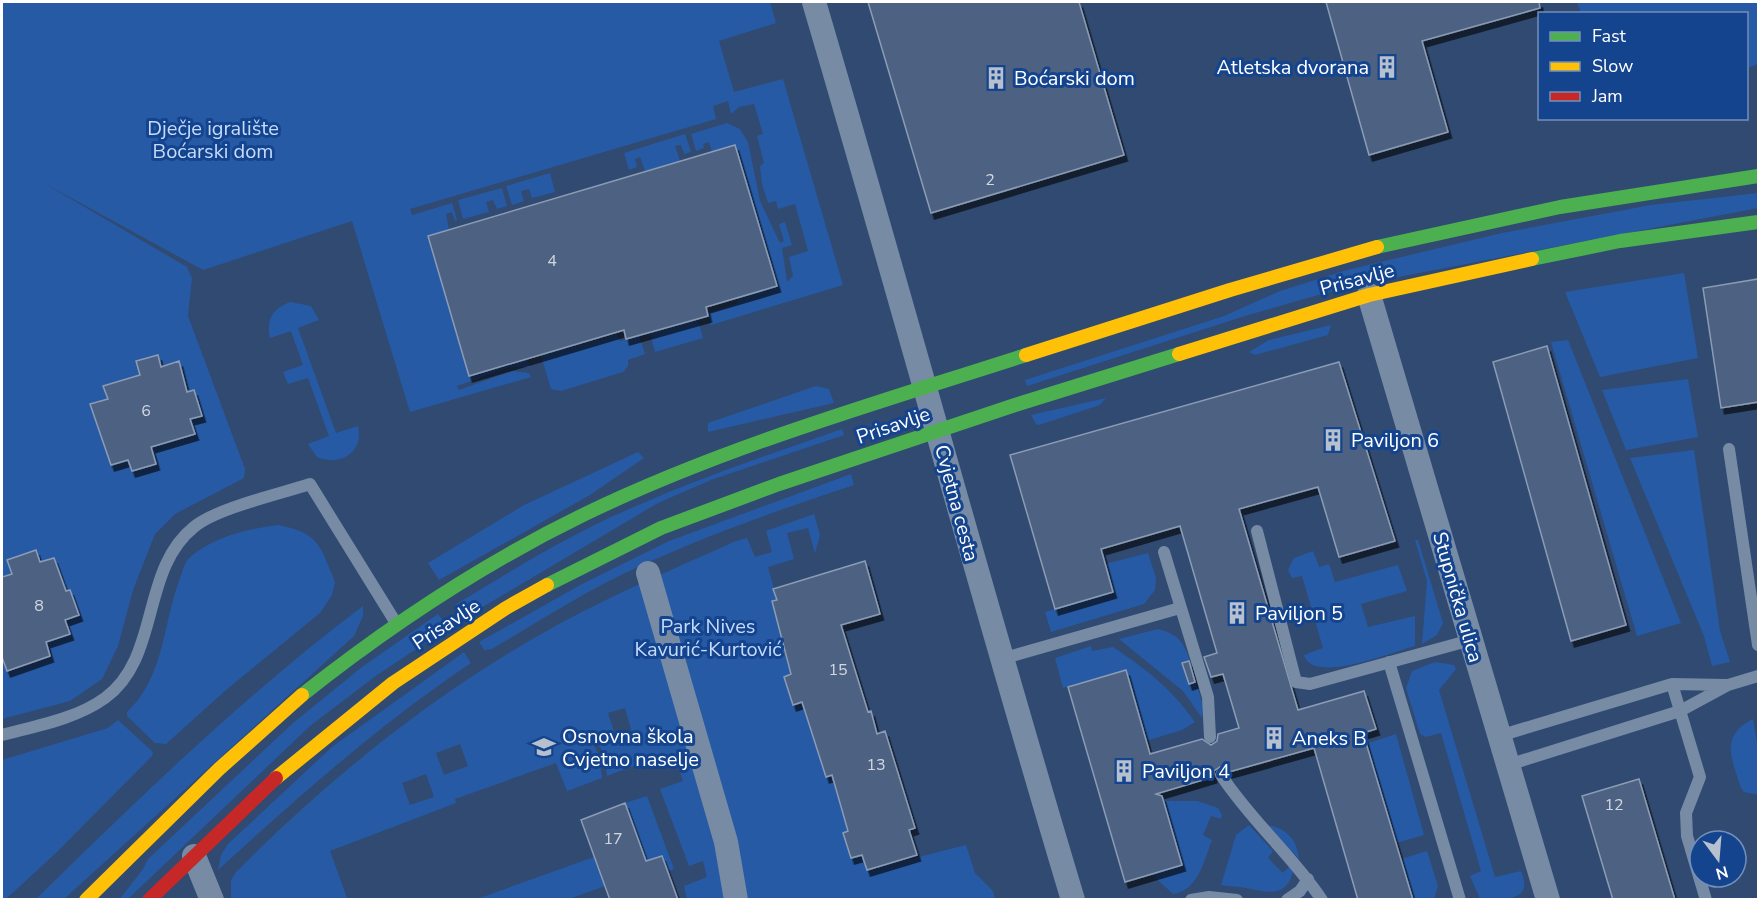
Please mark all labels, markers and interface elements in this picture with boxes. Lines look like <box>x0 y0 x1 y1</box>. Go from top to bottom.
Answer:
legend <box>1538 12 1748 120</box>
text: Fast <box>1592 24 1627 48</box>
place label: Atletska dvorana <box>1216 54 1369 81</box>
building icon: Atletska dvorana <box>1374 54 1400 80</box>
text: Slow <box>1592 54 1633 78</box>
building icon: Boćarski dom <box>983 65 1009 91</box>
place label: Boćarski dom <box>1014 65 1135 92</box>
text: Jam <box>1591 84 1623 108</box>
park label: Dječje igralište Boćarski dom <box>147 115 279 165</box>
house number: 2 <box>985 169 995 191</box>
house number: 4 <box>547 250 557 272</box>
street label: Prisavlje <box>1317 257 1397 302</box>
house number: 6 <box>141 400 151 422</box>
street label: Prisavlje <box>853 400 933 451</box>
building icon: Paviljon 6 <box>1320 427 1346 453</box>
place label: Paviljon 6 <box>1351 427 1439 454</box>
street label: Cvjetna cesta <box>928 442 985 564</box>
street label: Stupnička ulica <box>1426 529 1489 666</box>
street label: Prisavlje <box>407 592 485 656</box>
house number: 8 <box>34 595 44 617</box>
building icon: Paviljon 5 <box>1224 600 1250 626</box>
place label: Paviljon 5 <box>1255 600 1343 627</box>
park label: Park Nives Kavurić-Kurtović <box>634 613 782 663</box>
house number: 15 <box>828 659 848 681</box>
place label: Osnovna škola Cvjetno naselje <box>562 723 699 773</box>
building icon: Aneks B <box>1261 725 1287 751</box>
place label: Aneks B <box>1292 725 1367 752</box>
school or university icon: Osnovna škola Cvjetno naselje <box>531 734 557 760</box>
house number: 13 <box>866 754 886 776</box>
building icon: Paviljon 4 <box>1111 758 1137 784</box>
place label: Paviljon 4 <box>1142 758 1230 785</box>
house number: 12 <box>1604 794 1624 816</box>
house number: 17 <box>603 828 623 850</box>
north arrow <box>1688 829 1748 889</box>
text: N <box>1713 860 1731 885</box>

